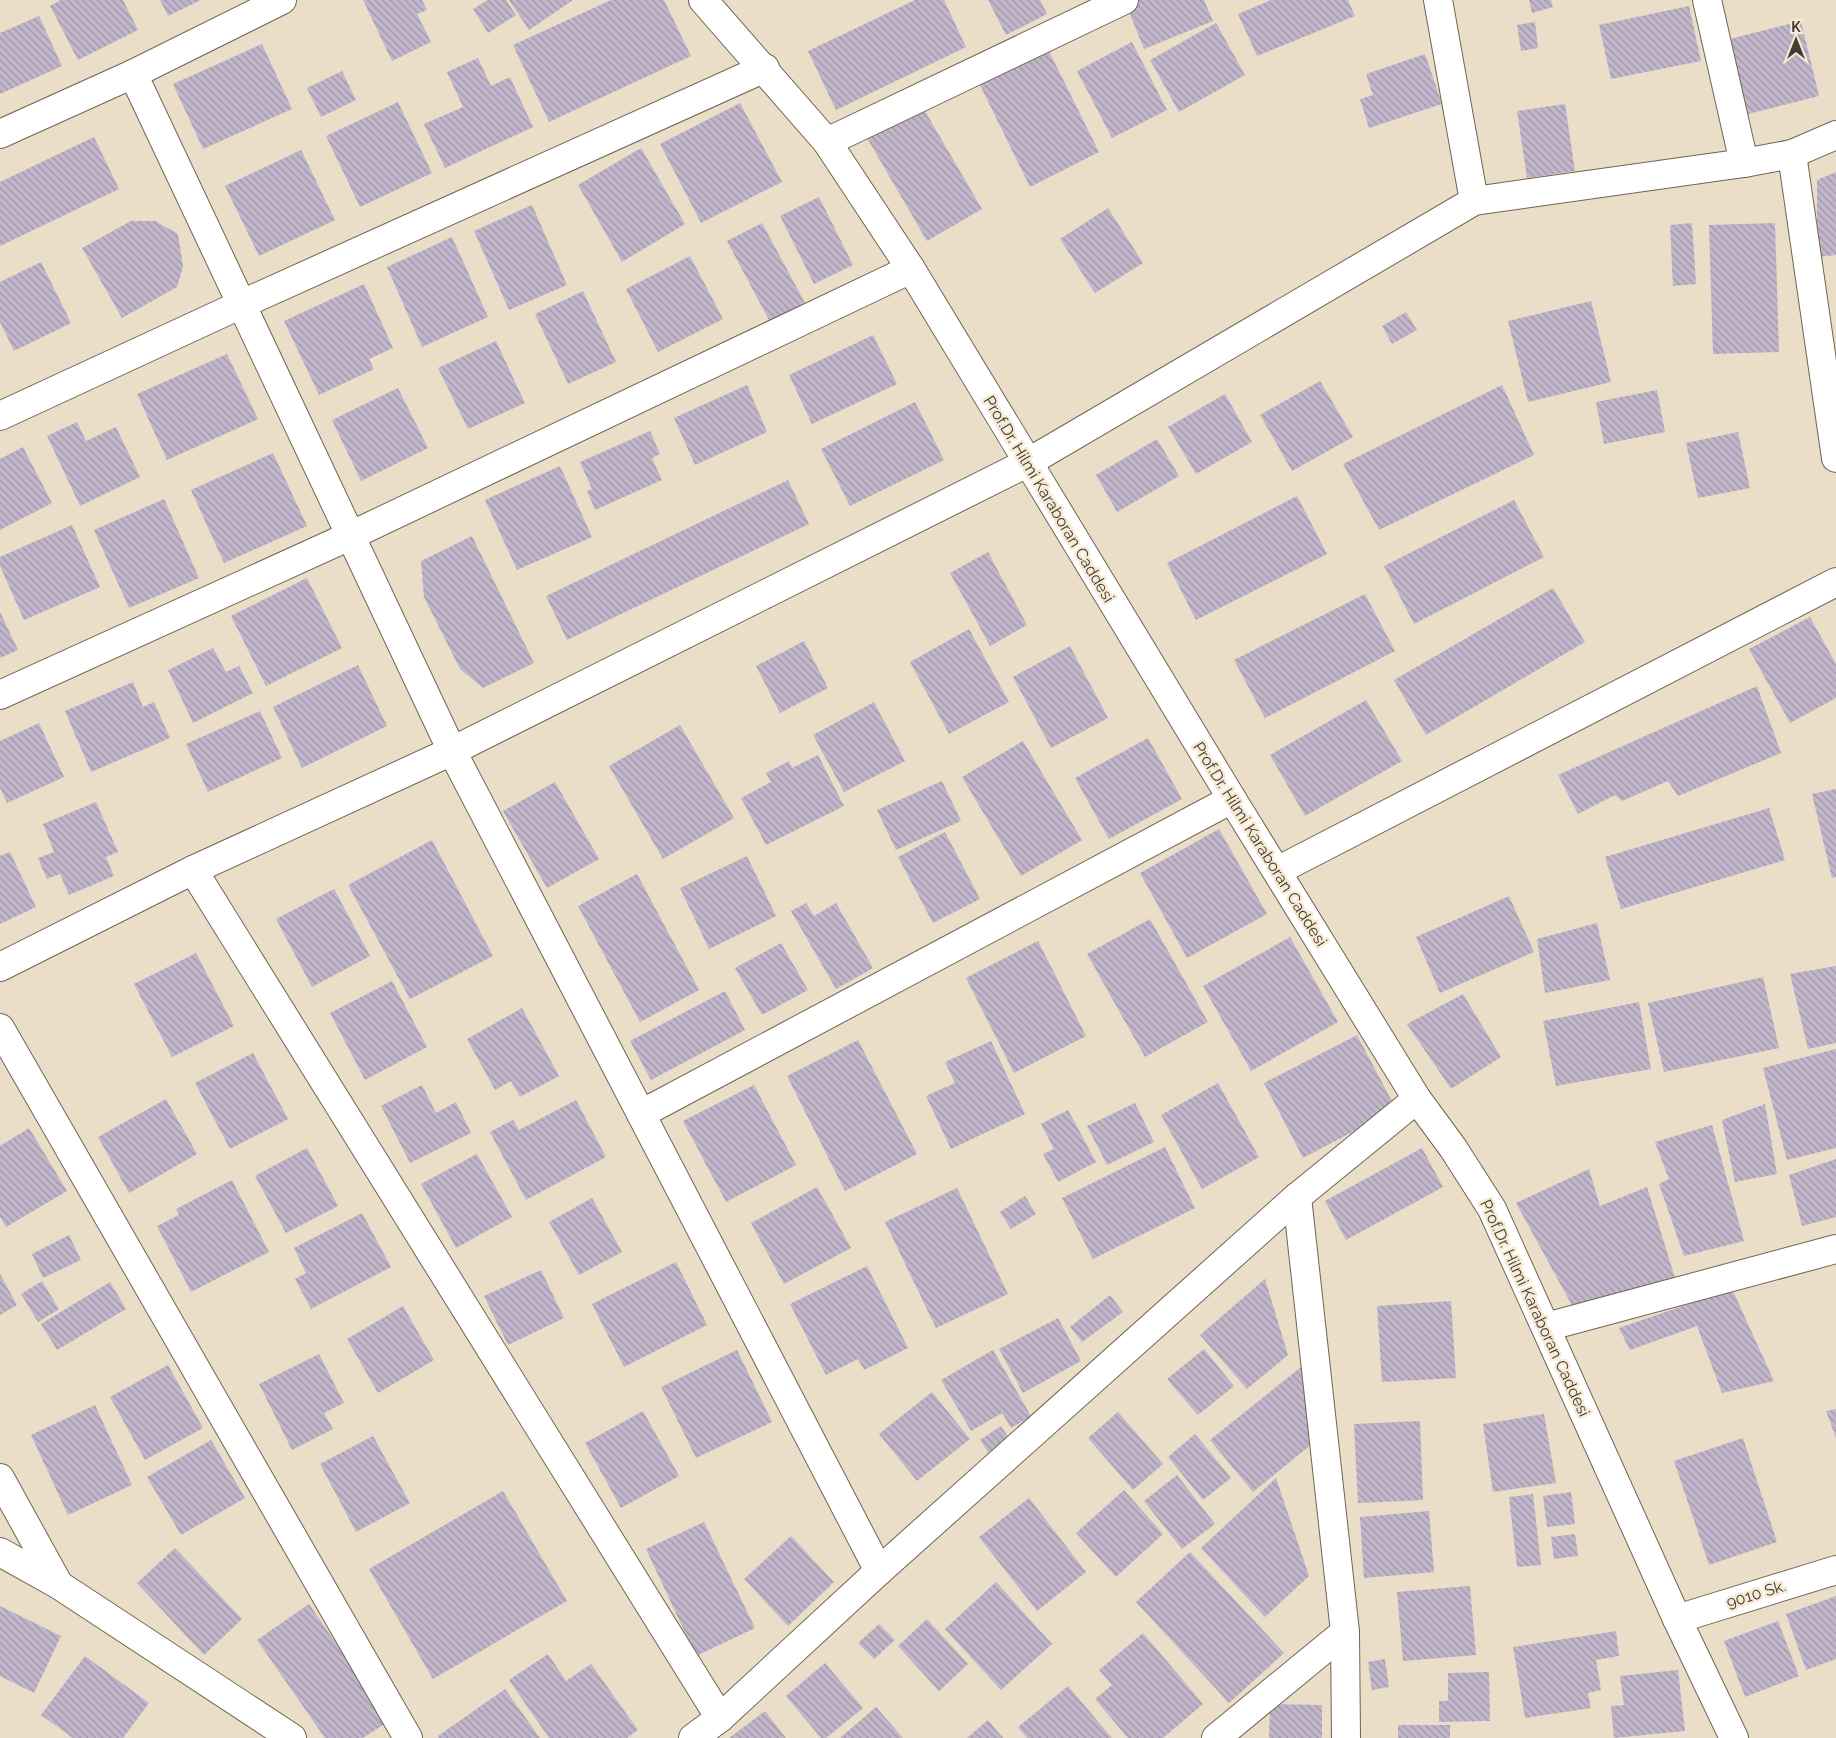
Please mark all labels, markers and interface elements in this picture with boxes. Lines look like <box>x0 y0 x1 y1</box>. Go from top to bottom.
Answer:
north arrow <box>1771 15 1821 65</box>
text: K <box>1791 19 1801 35</box>
street label: Prof.Dr. Hilmi Karaboran Caddesi <box>980 392 1118 606</box>
street label: Prof.Dr. Hilmi Karaboran Caddesi <box>1189 738 1331 950</box>
street label: Prof.Dr. Hilmi Karaboran Caddesi <box>1476 1196 1594 1420</box>
street label: 9010 Sk. <box>1724 1576 1788 1612</box>

